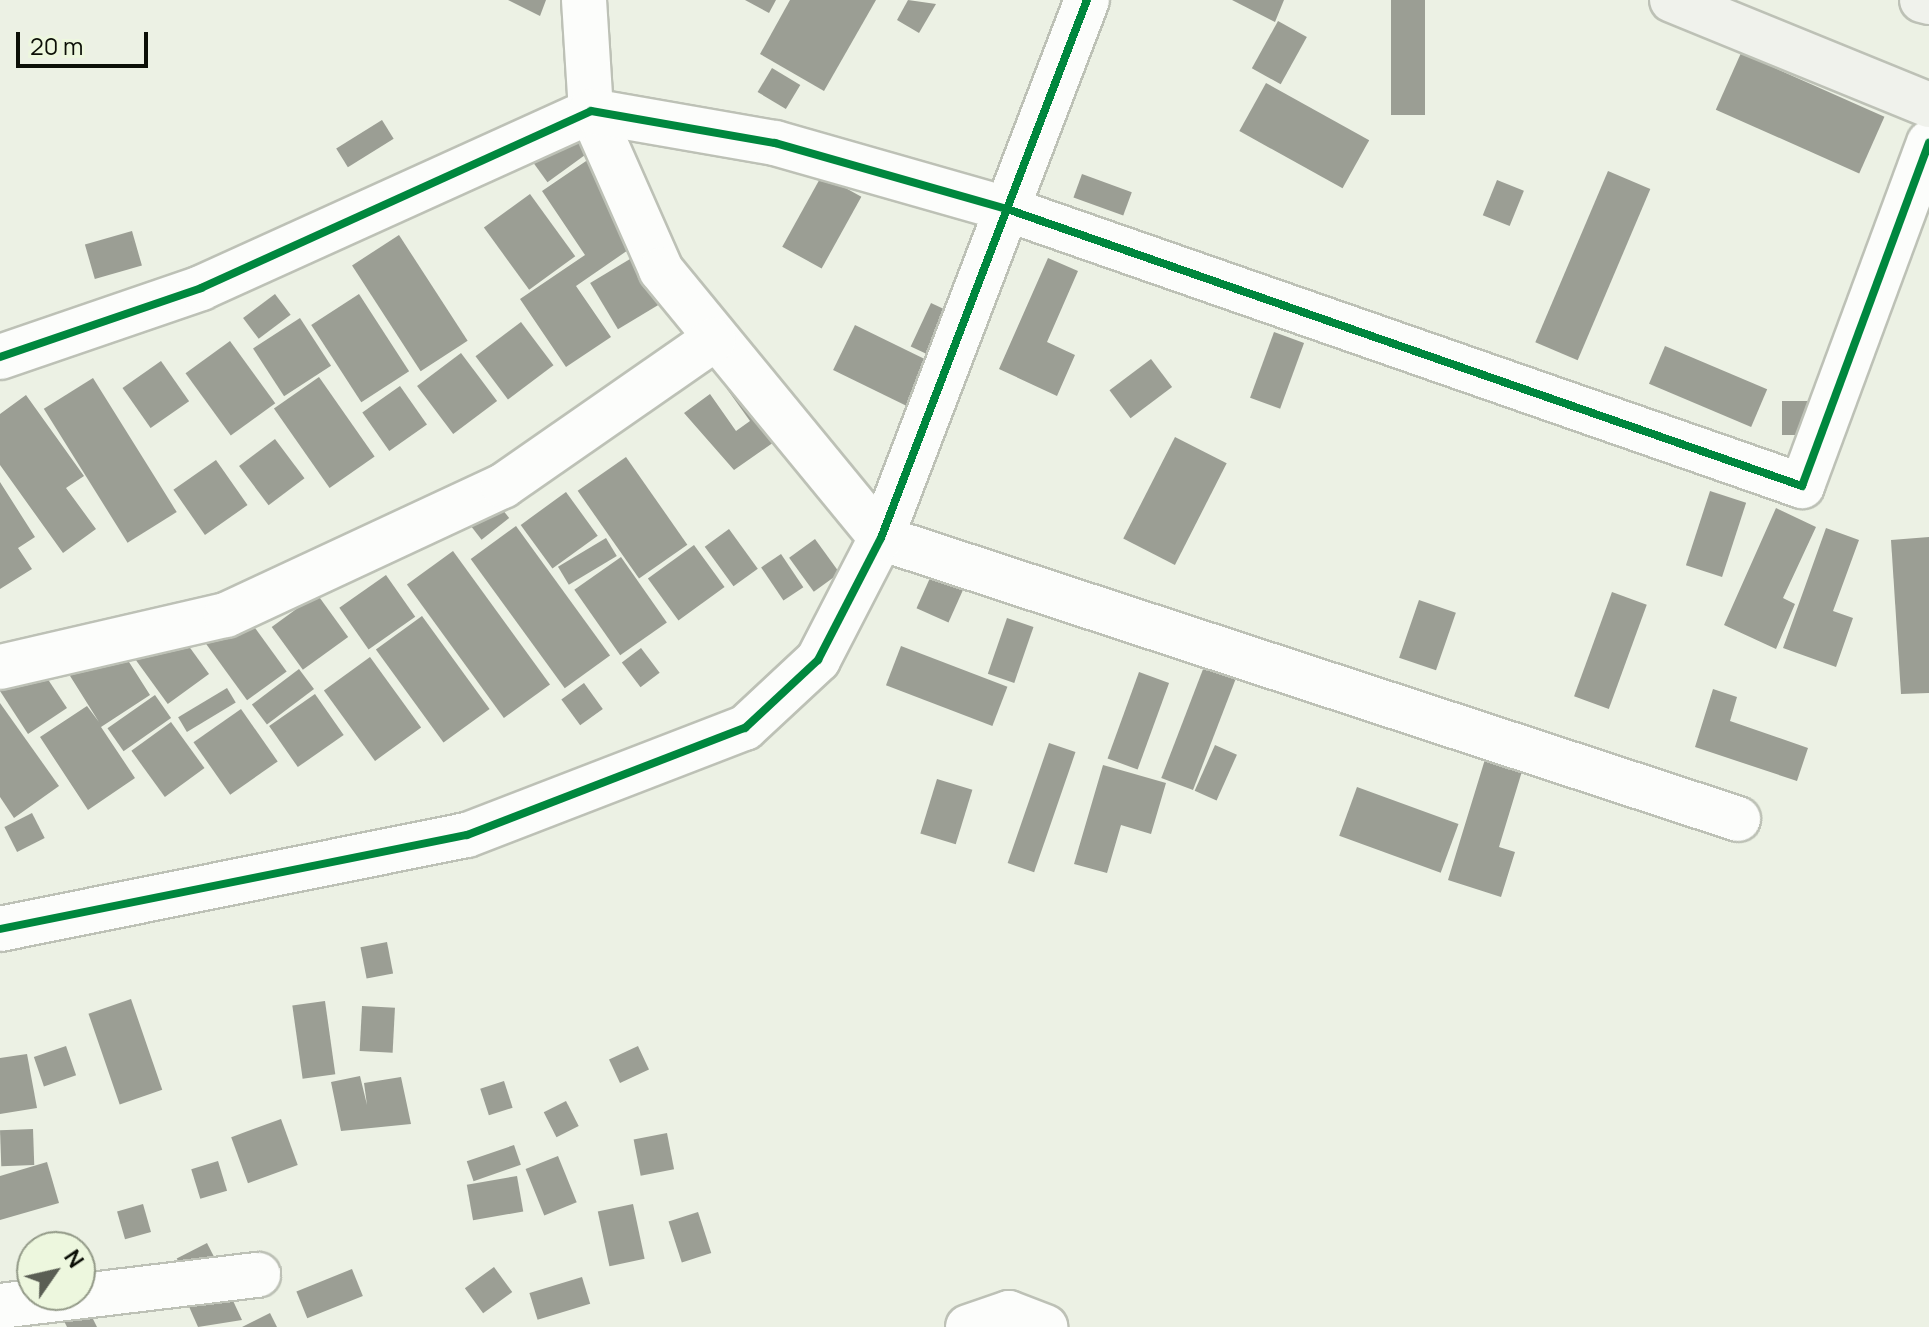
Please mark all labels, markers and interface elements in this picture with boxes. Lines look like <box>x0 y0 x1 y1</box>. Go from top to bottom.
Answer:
scale bar <box>20 16 152 66</box>
text: 20 m <box>30 29 83 62</box>
north arrow <box>16 1231 96 1311</box>
text: N <box>57 1244 91 1274</box>

